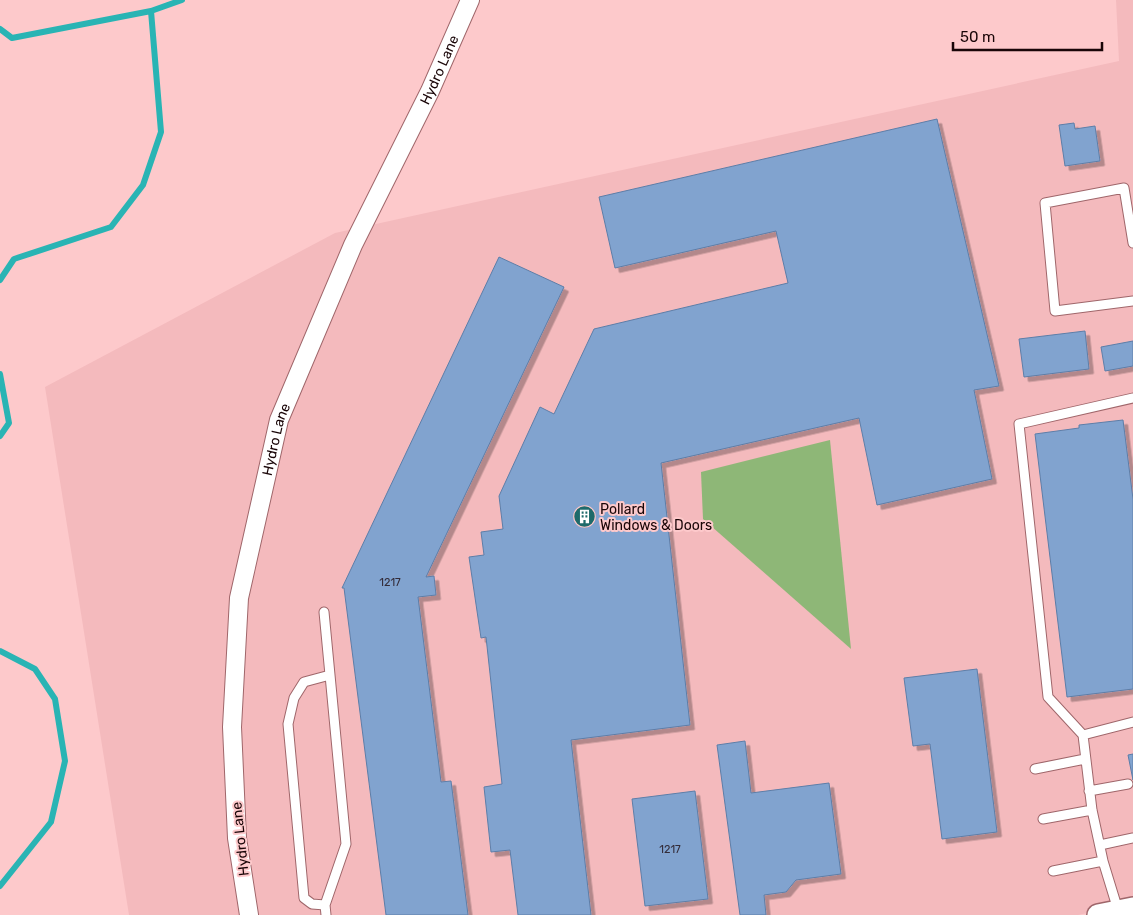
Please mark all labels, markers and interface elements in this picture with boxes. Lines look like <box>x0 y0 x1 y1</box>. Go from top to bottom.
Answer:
scale bar <box>953 20 1102 52</box>
text: 50 m <box>960 28 995 46</box>
street label: Hydro Lane <box>417 32 463 108</box>
street label: Hydro Lane <box>259 401 294 477</box>
place label: Pollard Windows & Doors <box>600 501 712 534</box>
building icon: Pollard Windows & Doors <box>572 505 596 529</box>
house number: 1217 <box>379 576 401 589</box>
street label: Hydro Lane <box>228 801 253 877</box>
house number: 1217 <box>659 843 681 856</box>

